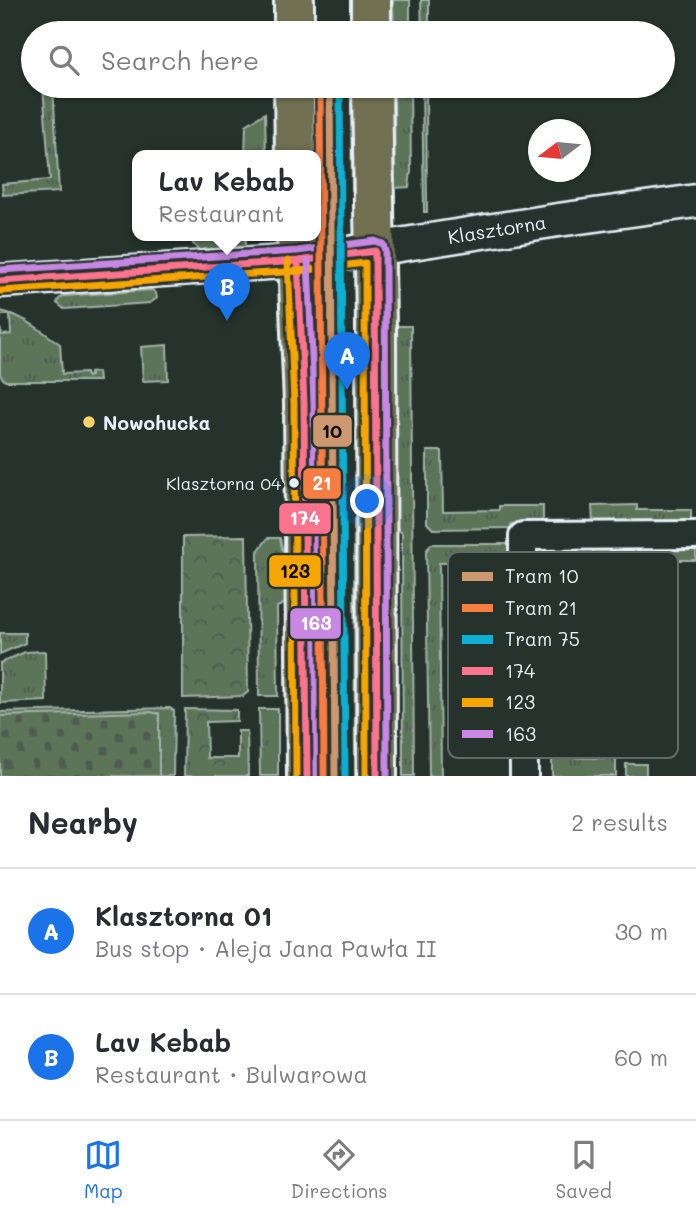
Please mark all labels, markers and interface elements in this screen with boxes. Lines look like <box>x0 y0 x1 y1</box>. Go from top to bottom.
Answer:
search box <box>21 21 675 98</box>
icon: search <box>45 41 83 79</box>
text: Search here <box>101 43 259 77</box>
north arrow <box>528 119 591 182</box>
popup <box>132 150 321 241</box>
text: Lav Kebab <box>158 164 295 198</box>
text: Restaurant <box>158 198 284 228</box>
street label: Klasztorna <box>446 209 548 249</box>
pin: B <box>204 263 250 321</box>
pin: A <box>324 332 370 390</box>
place label: Nowohucka <box>103 410 210 435</box>
marker: Nowohucka <box>81 414 97 430</box>
line badge: 10 <box>312 414 353 448</box>
text: 10 <box>322 418 342 443</box>
line badge: 21 <box>302 467 342 500</box>
text: 21 <box>312 470 332 495</box>
place label: Klasztorna 04 <box>166 472 281 494</box>
marker: Klasztorna 04 <box>287 476 301 490</box>
your location <box>350 484 384 518</box>
line badge: 174 <box>278 502 332 535</box>
text: 174 <box>289 505 321 530</box>
legend <box>448 552 678 758</box>
line badge: 123 <box>268 554 322 588</box>
text: 123 <box>280 558 310 583</box>
text: Tram 10 <box>505 563 579 588</box>
text: Tram 21 <box>505 595 577 620</box>
line badge: 163 <box>289 607 342 640</box>
text: 163 <box>300 610 332 635</box>
text: Tram 75 <box>505 626 580 651</box>
text: 174 <box>505 658 535 683</box>
text: 123 <box>505 689 535 714</box>
text: 163 <box>505 721 536 746</box>
text: Nearby <box>28 802 138 842</box>
text: 2 results <box>571 807 668 837</box>
text: Klasztorna 01 <box>95 899 272 933</box>
text: A <box>43 916 59 946</box>
text: 30 m <box>615 916 668 946</box>
text: Bus stop · Aleja Jana Pawła II <box>95 933 436 963</box>
text: Lav Kebab <box>95 1025 231 1059</box>
text: B <box>43 1042 59 1072</box>
text: 60 m <box>614 1042 668 1072</box>
text: Restaurant · Bulwarowa <box>95 1059 368 1089</box>
tab: Map <box>84 1136 123 1203</box>
tab: Directions <box>291 1136 387 1203</box>
tab: Saved <box>556 1136 612 1203</box>

